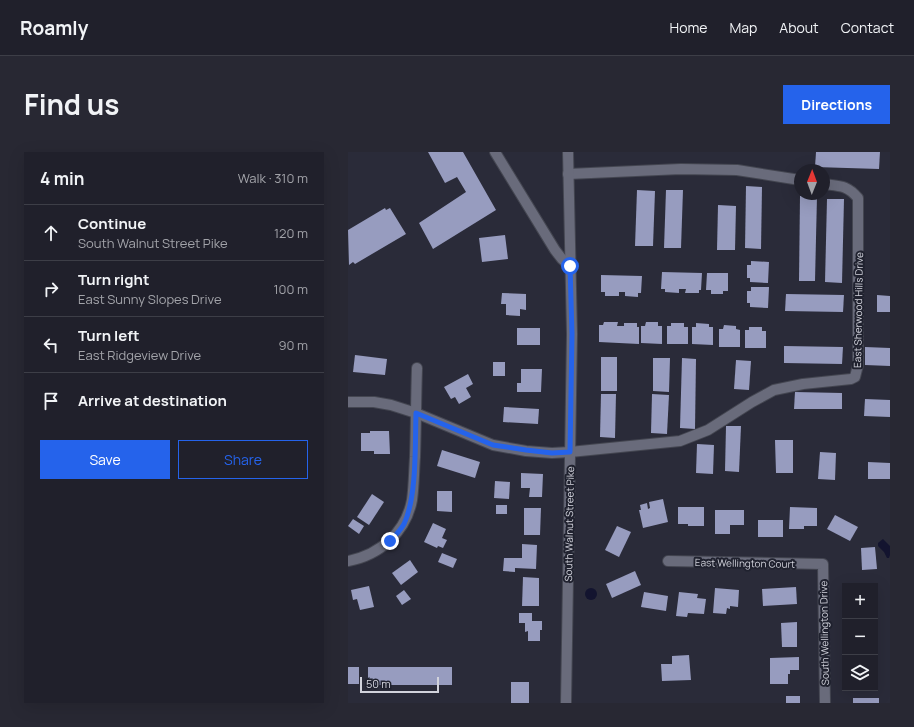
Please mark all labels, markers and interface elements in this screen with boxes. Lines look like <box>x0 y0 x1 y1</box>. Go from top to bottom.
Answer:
text: Roamly <box>20 15 88 41</box>
text: Home <box>670 18 707 37</box>
text: Map <box>729 18 757 37</box>
text: About <box>779 18 819 37</box>
text: Contact <box>841 18 894 37</box>
text: Find us <box>24 85 119 123</box>
button: Directions <box>783 85 890 124</box>
north arrow <box>794 164 830 200</box>
text: 4 min <box>40 167 84 190</box>
text: Walk · 310 m <box>238 169 308 187</box>
text: Continue <box>78 213 146 234</box>
icon: ahead <box>40 222 62 244</box>
text: 120 m <box>274 224 308 242</box>
text: South Walnut Street Pike <box>78 234 228 252</box>
street label: East Sherwood Hills Drive <box>850 252 866 368</box>
route start <box>561 257 579 275</box>
text: Turn right <box>78 269 149 290</box>
icon: right <box>40 278 62 300</box>
text: 100 m <box>273 280 308 298</box>
text: East Sunny Slopes Drive <box>78 290 222 308</box>
text: Turn left <box>78 325 140 346</box>
icon: left <box>40 334 62 356</box>
text: 90 m <box>278 336 308 354</box>
text: East Ridgeview Drive <box>78 346 201 364</box>
icon: arrive <box>40 390 62 412</box>
text: Arrive at destination <box>78 390 227 411</box>
button: Save <box>40 440 170 479</box>
button: Share <box>178 440 308 479</box>
street label: South Walnut Street Pike <box>561 466 577 582</box>
route end <box>381 532 399 550</box>
street label: East Wellington Court <box>695 555 795 571</box>
street label: South Wellington Drive <box>816 581 832 685</box>
map controls <box>842 583 878 691</box>
button: + <box>842 583 878 619</box>
button: − <box>842 619 878 655</box>
button: layers <box>842 655 878 691</box>
scale bar <box>360 675 439 694</box>
text: 50 m <box>366 676 391 691</box>

